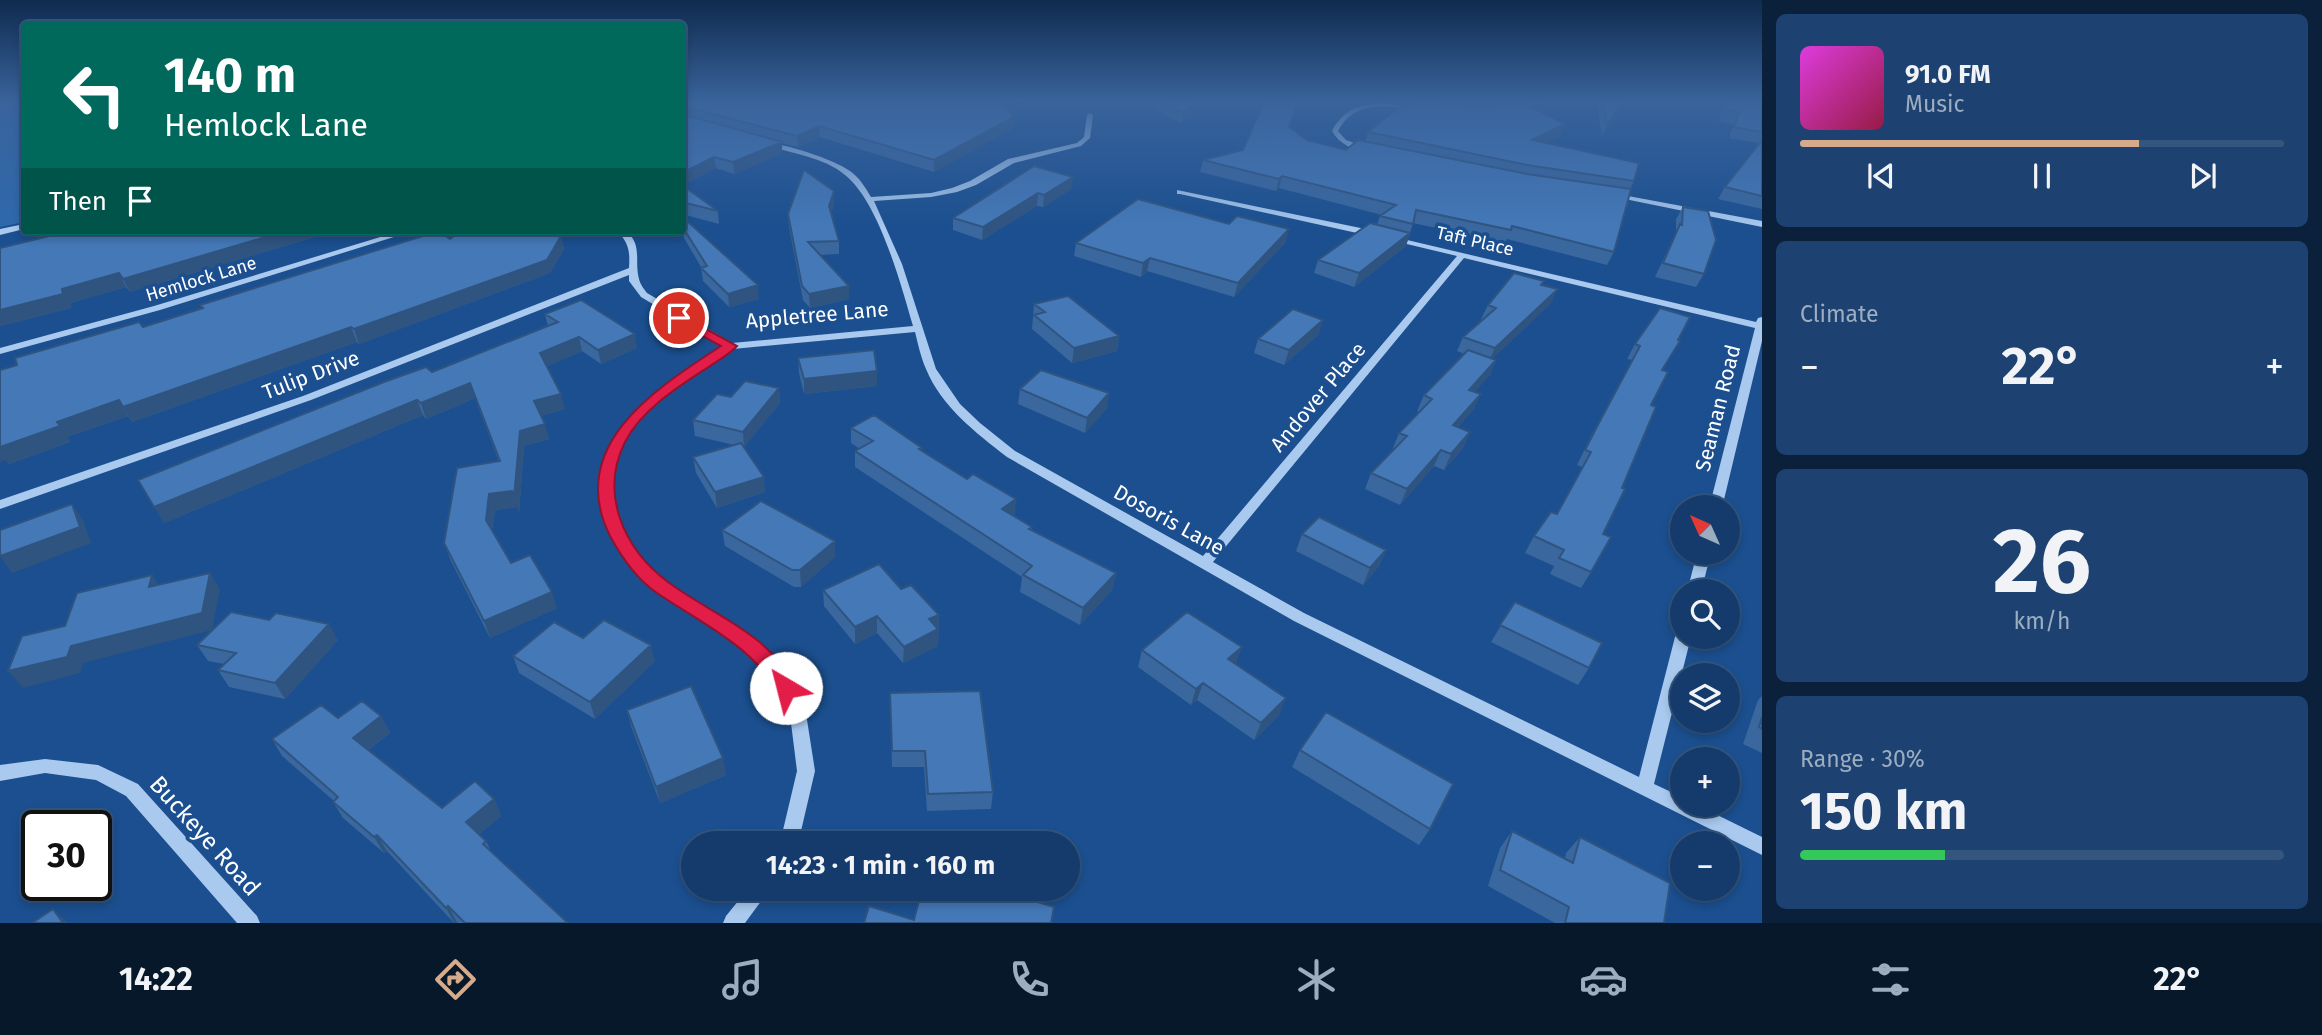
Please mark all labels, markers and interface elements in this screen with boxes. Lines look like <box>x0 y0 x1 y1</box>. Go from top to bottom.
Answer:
text: 140 m <box>164 46 296 105</box>
icon: left <box>49 49 140 140</box>
text: 91.0 FM <box>1905 59 1991 90</box>
text: Music <box>1905 90 1965 118</box>
text: Hemlock Lane <box>164 106 368 144</box>
icon: previous <box>1862 157 1900 195</box>
icon: pause <box>2023 157 2061 195</box>
icon: next <box>2184 157 2222 195</box>
icon: arrive <box>121 182 159 220</box>
text: Then <box>49 186 107 217</box>
street label: Taft Place <box>1434 221 1516 261</box>
street label: Hemlock Lane <box>143 252 259 306</box>
pin <box>649 288 709 348</box>
street label: Appletree Lane <box>744 296 890 334</box>
icon: arrive <box>660 299 698 337</box>
text: Climate <box>1800 300 1879 328</box>
text: 22° <box>2002 335 2082 398</box>
street label: Andover Place <box>1265 337 1371 457</box>
street label: Seaman Road <box>1690 342 1746 474</box>
text: − <box>1800 344 1819 390</box>
text: + <box>2265 344 2284 390</box>
street label: Tulip Drive <box>259 345 363 405</box>
street label: Dosoris Lane <box>1109 479 1229 561</box>
north arrow <box>1670 495 1740 565</box>
map controls <box>1670 495 1740 901</box>
text: 26 <box>1993 507 2091 616</box>
button: search <box>1670 579 1740 649</box>
text: km/h <box>2014 607 2070 635</box>
position arrow <box>749 651 823 725</box>
button: layers <box>1670 663 1740 733</box>
text: Range · 30% <box>1800 745 1925 773</box>
button: + <box>1670 747 1740 817</box>
street label: Buckeye Road <box>144 770 266 902</box>
text: 150 km <box>1800 780 1967 843</box>
speed limit sign: 30 <box>21 810 112 901</box>
button: − <box>1670 831 1740 901</box>
text: 14:23 · 1 min · 160 m <box>766 850 995 881</box>
icon: directions <box>431 955 480 1004</box>
icon: music <box>718 955 767 1004</box>
icon: phone <box>1005 955 1054 1004</box>
icon: climate <box>1292 955 1341 1004</box>
icon: car <box>1579 955 1628 1004</box>
icon: filters <box>1866 955 1915 1004</box>
text: 14:22 <box>119 960 193 998</box>
text: 22° <box>2153 960 2203 998</box>

